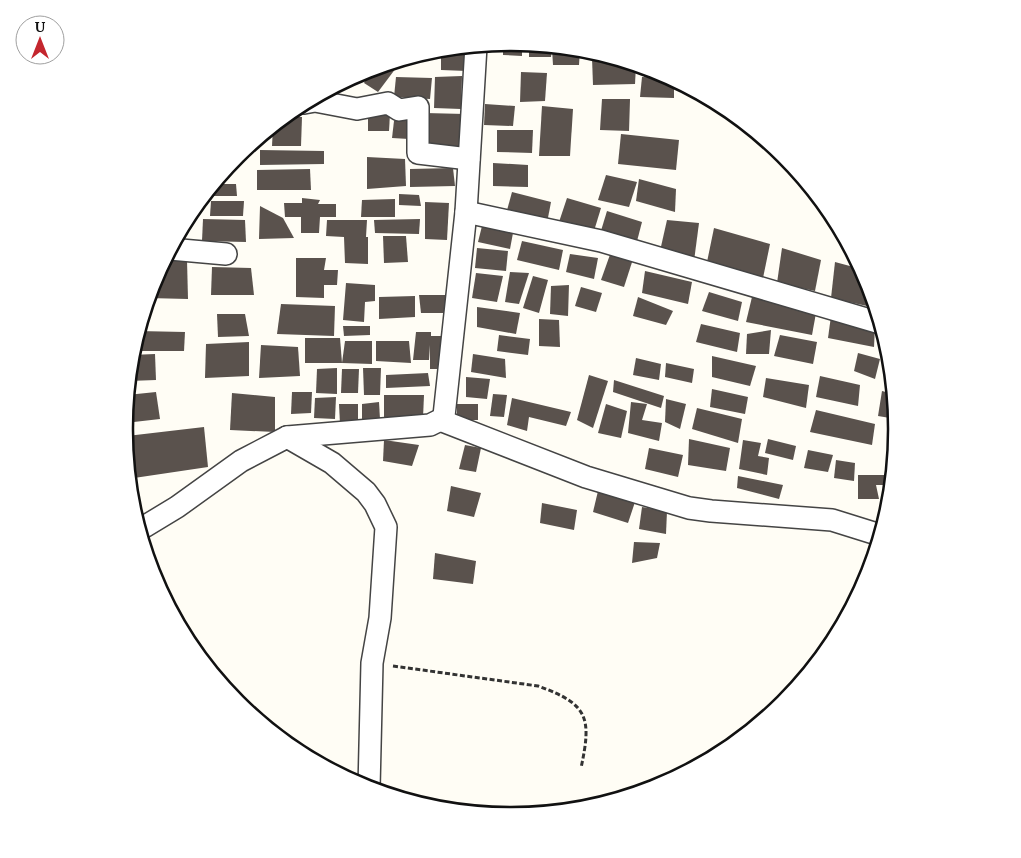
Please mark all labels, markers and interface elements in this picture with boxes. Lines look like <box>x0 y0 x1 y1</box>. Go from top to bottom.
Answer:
north arrow <box>15 15 65 65</box>
text: U <box>35 18 46 36</box>

